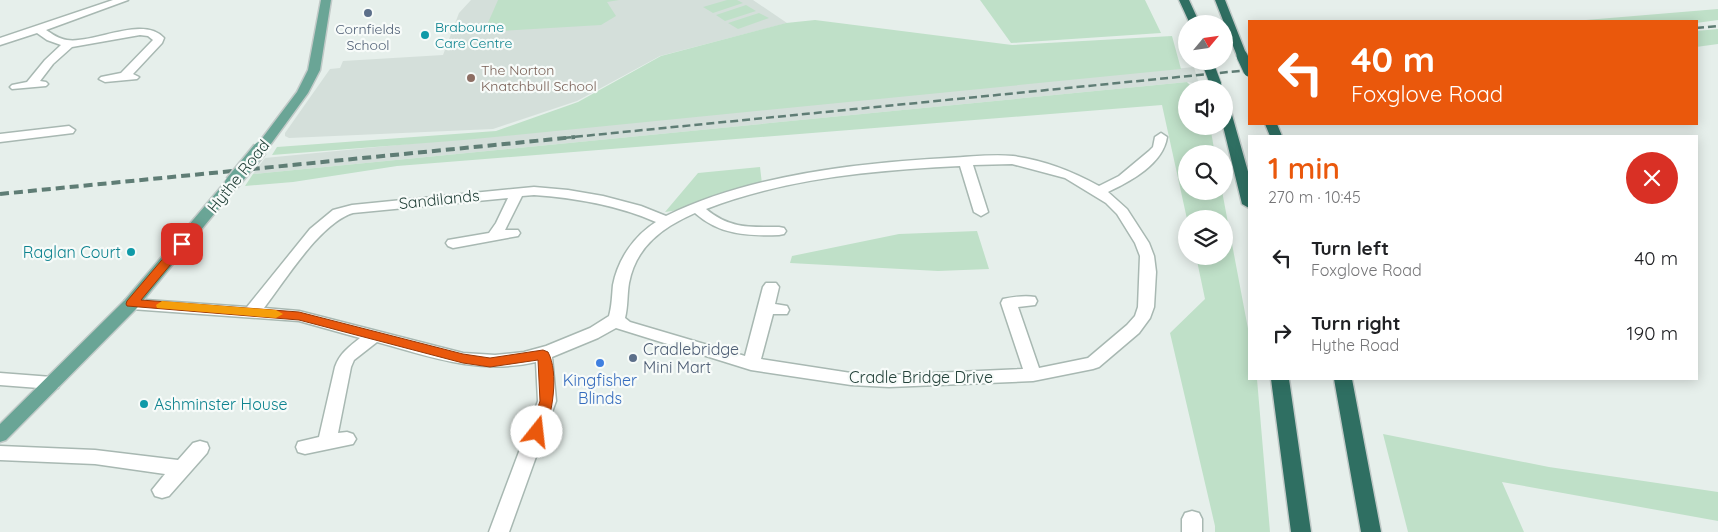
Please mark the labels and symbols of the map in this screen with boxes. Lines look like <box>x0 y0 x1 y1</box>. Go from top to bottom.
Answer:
marker: Cornfields School <box>362 7 374 19</box>
north arrow <box>1178 15 1232 70</box>
place label: Brabourne Care Centre <box>435 18 512 52</box>
place label: Cornfields School <box>335 20 401 54</box>
marker: Brabourne Care Centre <box>419 29 431 41</box>
place label: The Norton Knatchbull School <box>481 61 597 95</box>
marker: The Norton Knatchbull School <box>465 72 477 84</box>
street label: Hythe Road <box>202 135 274 217</box>
street label: Sandilands <box>398 185 480 213</box>
pin <box>161 223 203 265</box>
place label: Raglan Court <box>23 242 121 262</box>
marker: Raglan Court <box>125 246 137 258</box>
place label: Cradlebridge Mini Mart <box>643 339 739 377</box>
marker: Cradlebridge Mini Mart <box>627 352 639 364</box>
marker: Kingfisher Blinds <box>594 357 606 369</box>
street label: Cradle Bridge Drive <box>849 367 993 387</box>
place label: Kingfisher Blinds <box>563 370 637 408</box>
place label: Ashminster House <box>154 394 287 414</box>
marker: Ashminster House <box>138 398 150 410</box>
position arrow <box>510 405 562 457</box>

